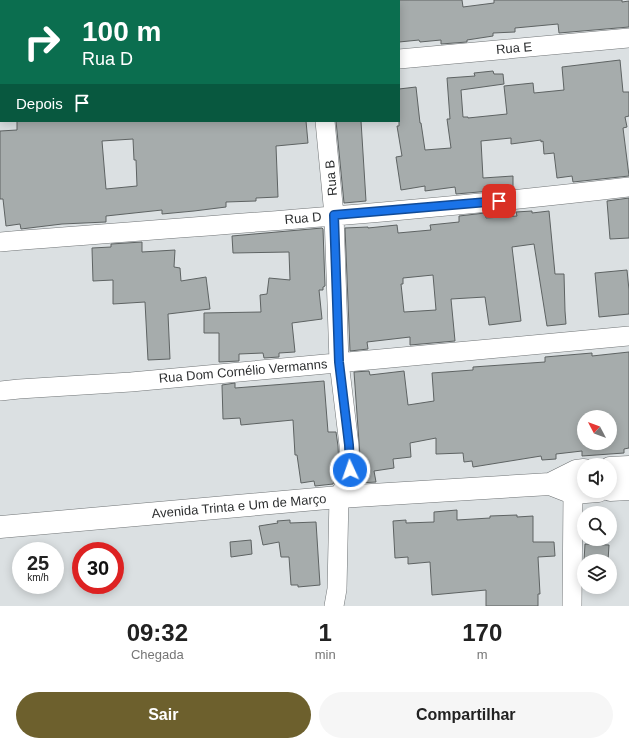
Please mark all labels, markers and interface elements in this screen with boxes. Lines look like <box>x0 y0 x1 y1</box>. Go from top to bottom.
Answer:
icon: right <box>16 16 68 68</box>
text: 100 m <box>82 16 161 47</box>
street label: Rua E <box>495 39 533 57</box>
text: Rua D <box>82 49 133 69</box>
icon: arrive <box>71 92 93 114</box>
text: Depois <box>16 95 63 112</box>
street label: Rua B <box>322 159 340 197</box>
pin <box>482 184 516 218</box>
icon: arrive <box>488 190 510 212</box>
street label: Rua D <box>284 209 322 227</box>
street label: Rua Dom Cornélio Vermanns <box>158 356 328 386</box>
north arrow <box>577 410 617 450</box>
map controls <box>577 410 617 594</box>
position arrow <box>329 449 371 491</box>
button: sound <box>577 458 617 498</box>
street label: Avenida Trinta e Um de Março <box>151 491 327 521</box>
button: search <box>577 506 617 546</box>
speed limit sign: 30 <box>72 542 124 594</box>
text: 25 <box>27 552 49 574</box>
button: layers <box>577 554 617 594</box>
text: km/h <box>27 572 49 583</box>
text: 09:32 <box>127 619 188 646</box>
text: 1 <box>318 619 332 646</box>
text: 170 <box>462 619 502 646</box>
text: Chegada <box>131 647 184 662</box>
text: min <box>315 647 336 662</box>
text: m <box>477 647 488 662</box>
button: Sair <box>16 692 311 738</box>
button: Compartilhar <box>319 692 613 738</box>

